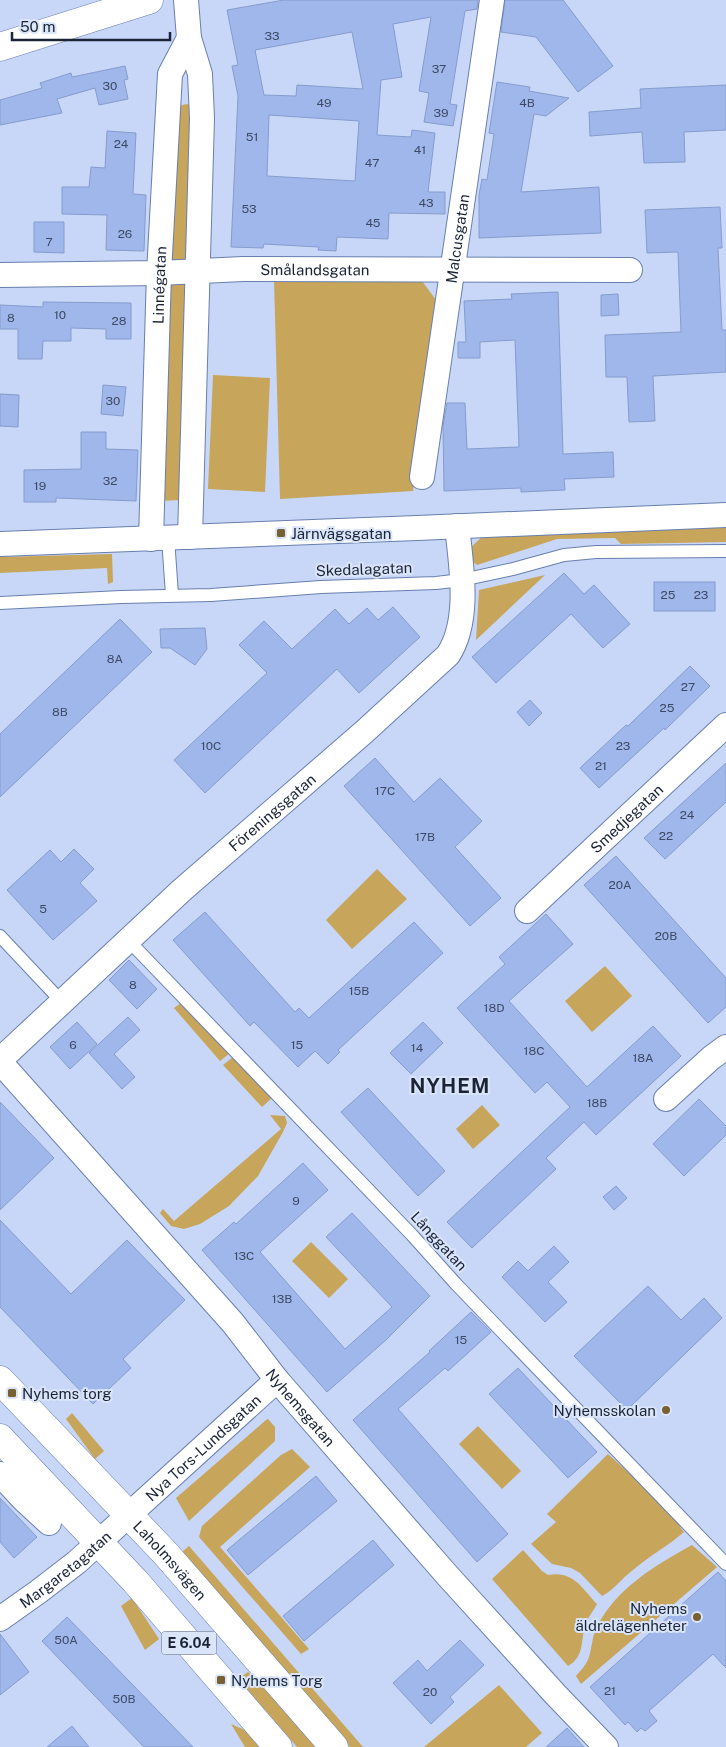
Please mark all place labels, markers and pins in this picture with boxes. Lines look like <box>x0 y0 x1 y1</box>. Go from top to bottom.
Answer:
place label: Järnvägsgatan <box>291 525 392 542</box>
marker: Järnvägsgatan <box>275 527 287 539</box>
place label: Nyhems torg <box>22 1385 112 1402</box>
marker: Nyhems torg <box>6 1387 18 1399</box>
place label: Nyhemsskolan <box>553 1402 656 1419</box>
marker: Nyhemsskolan <box>660 1404 672 1416</box>
place label: Nyhems äldrelägenheter <box>575 1600 687 1634</box>
marker: Nyhems äldrelägenheter <box>691 1611 703 1623</box>
place label: Nyhems Torg <box>231 1672 323 1689</box>
marker: Nyhems Torg <box>215 1674 227 1686</box>

